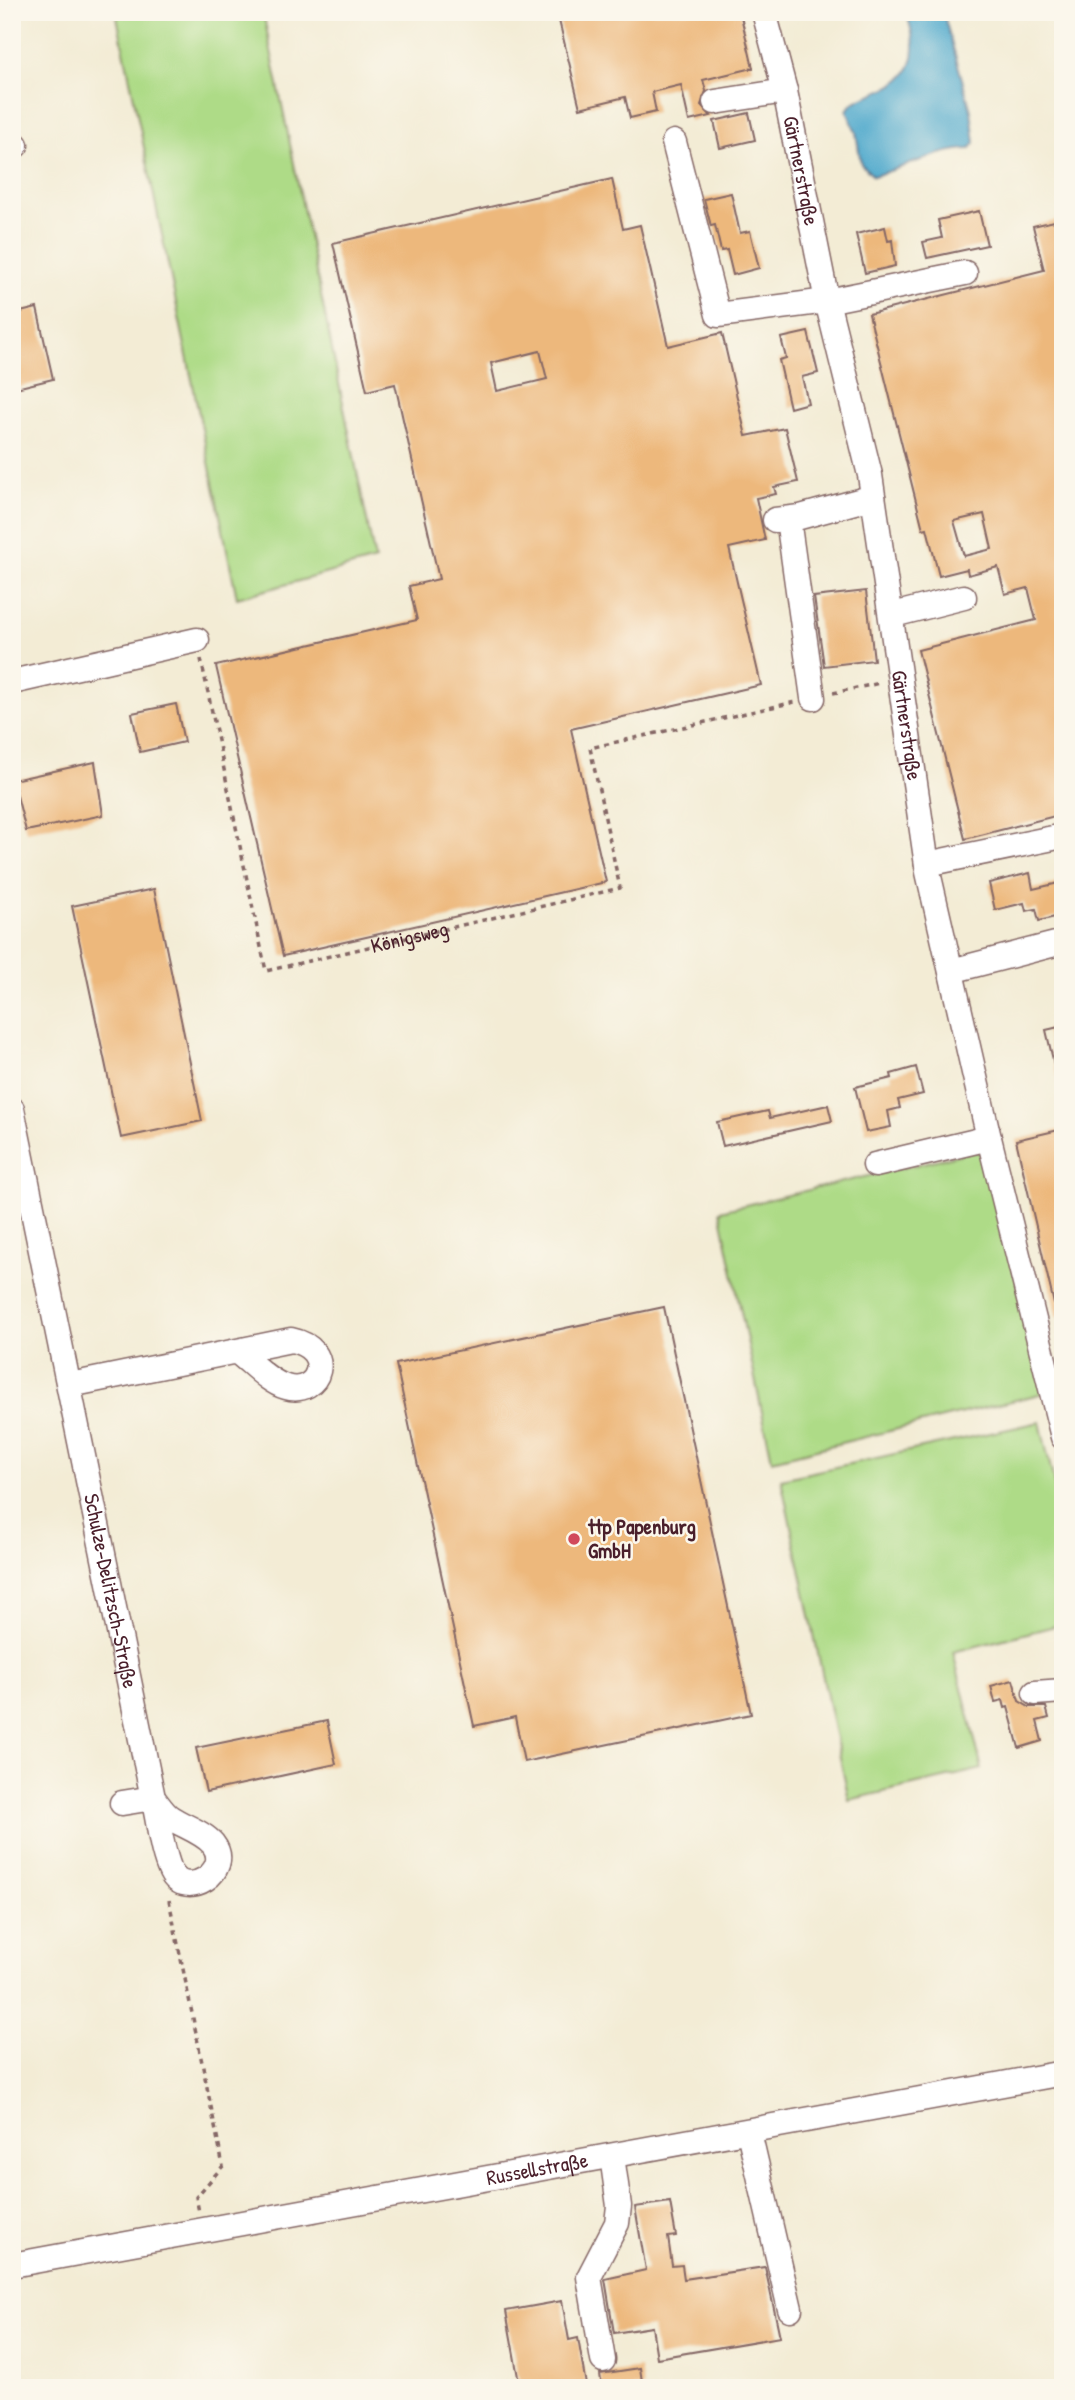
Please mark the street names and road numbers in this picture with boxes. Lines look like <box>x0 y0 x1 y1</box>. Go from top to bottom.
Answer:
street label: Gärtnerstraße <box>776 113 827 228</box>
street label: Gärtnerstraße <box>885 668 929 782</box>
street label: Königsweg <box>368 914 451 960</box>
street label: Schulze-Delitzsch-Straße <box>77 1491 145 1691</box>
street label: Russellstraße <box>484 2145 590 2192</box>

